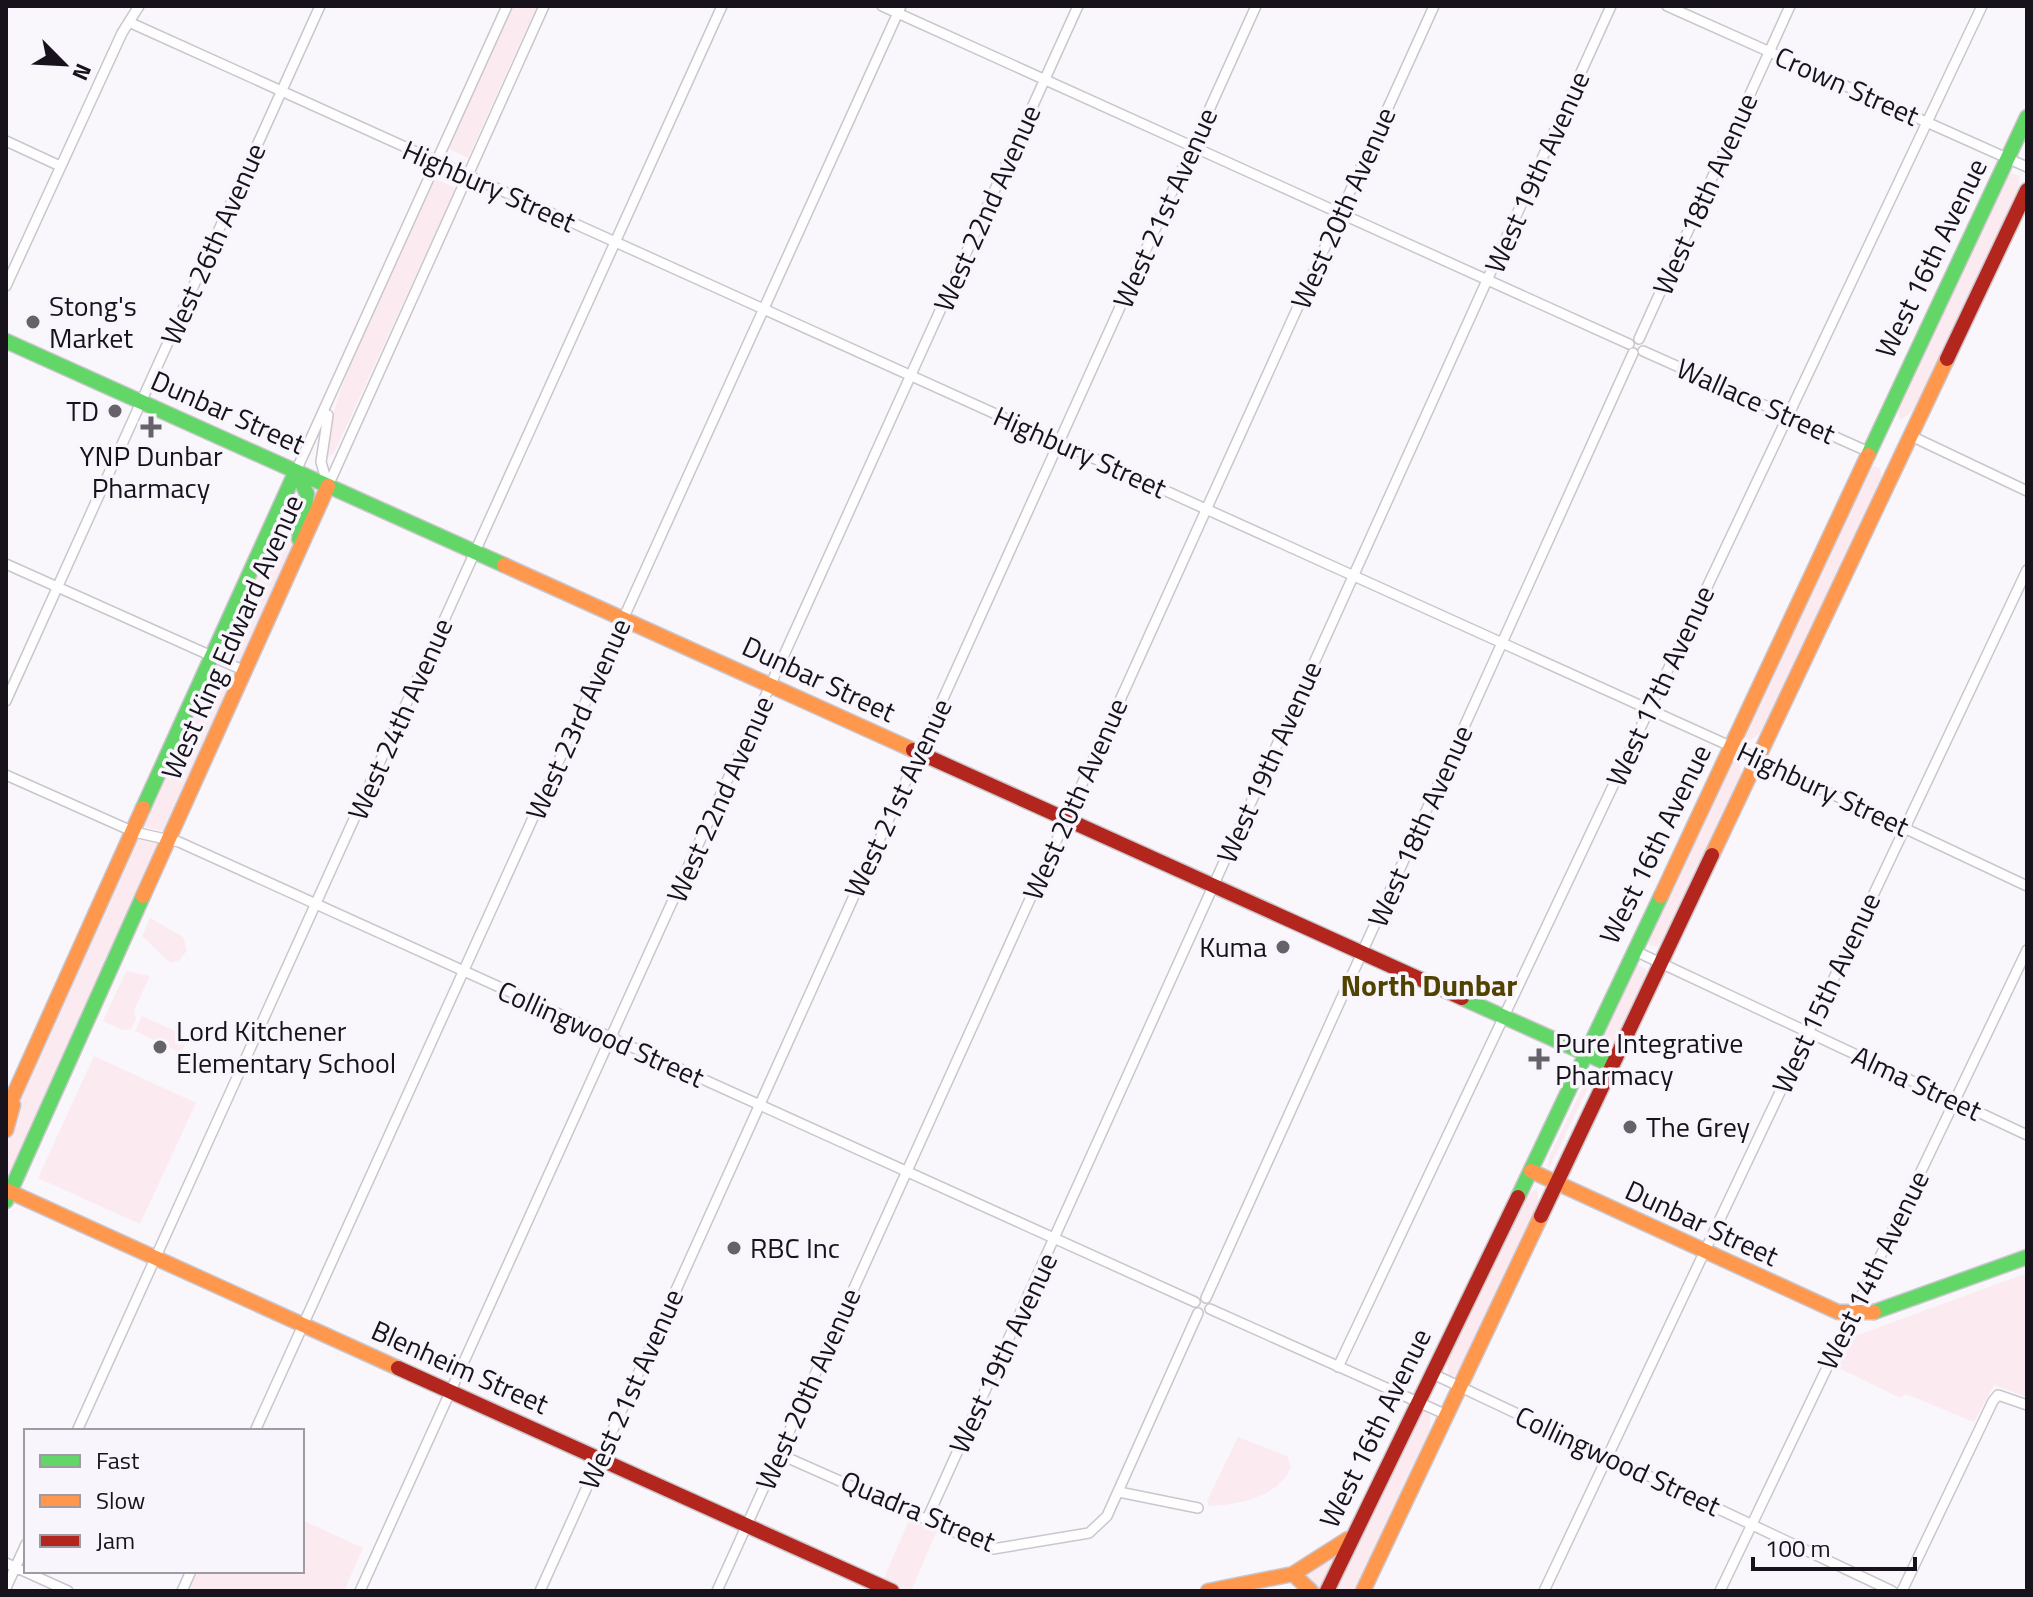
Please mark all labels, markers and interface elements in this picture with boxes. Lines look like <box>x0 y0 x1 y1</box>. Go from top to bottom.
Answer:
north arrow <box>24 24 104 104</box>
street label: Crown Street <box>1768 35 1926 137</box>
text: N <box>64 58 101 86</box>
street label: West 19th Avenue <box>1473 64 1600 280</box>
street label: West 18th Avenue <box>1641 86 1768 302</box>
street label: West 22nd Avenue <box>922 97 1051 318</box>
street label: West 20th Avenue <box>1279 100 1406 316</box>
street label: West 21st Avenue <box>1101 101 1228 315</box>
street label: Highbury Street <box>396 128 583 243</box>
street label: West 26th Avenue <box>149 136 276 352</box>
street label: West 16th Avenue <box>1864 151 1998 365</box>
place label: Stong's Market <box>49 284 137 359</box>
marker: Stong's Market <box>24 313 42 331</box>
street label: Wallace Street <box>1670 346 1843 455</box>
street label: Dunbar Street <box>144 358 312 465</box>
place label: TD <box>66 389 99 432</box>
street label: Highbury Street <box>987 394 1174 509</box>
marker: TD <box>106 402 124 420</box>
marker: YNP Dunbar Pharmacy <box>142 418 160 436</box>
place label: YNP Dunbar Pharmacy <box>79 434 223 509</box>
street label: West King Edward Avenue <box>149 487 314 786</box>
street label: West 17th Avenue <box>1594 578 1725 793</box>
street label: West 24th Avenue <box>336 611 463 827</box>
street label: West 23rd Avenue <box>514 611 641 826</box>
street label: Dunbar Street <box>735 624 903 733</box>
street label: West 19th Avenue <box>1205 654 1332 870</box>
street label: West 22nd Avenue <box>655 688 784 909</box>
street label: West 21st Avenue <box>833 691 963 904</box>
street label: West 20th Avenue <box>1011 691 1138 907</box>
street label: West 18th Avenue <box>1356 718 1483 934</box>
street label: Highbury Street <box>1730 730 1917 847</box>
street label: West 16th Avenue <box>1588 737 1722 951</box>
street label: West 15th Avenue <box>1760 885 1891 1100</box>
place label: Kuma <box>1199 925 1267 968</box>
marker: Kuma <box>1274 938 1292 956</box>
district label: North Dunbar <box>1341 962 1517 1008</box>
street label: Collingwood Street <box>491 969 712 1098</box>
place label: Lord Kitchener Elementary School <box>176 1009 396 1084</box>
place label: Pure Integrative Pharmacy <box>1555 1021 1743 1096</box>
street label: Alma Street <box>1845 1034 1989 1131</box>
marker: Lord Kitchener Elementary School <box>151 1038 169 1056</box>
marker: Pure Integrative Pharmacy <box>1530 1050 1548 1068</box>
place label: The Grey <box>1646 1105 1750 1148</box>
marker: The Grey <box>1621 1118 1639 1136</box>
street label: West 14th Avenue <box>1806 1163 1940 1377</box>
street label: Dunbar Street <box>1618 1168 1786 1277</box>
place label: RBC Inc <box>750 1226 840 1269</box>
marker: RBC Inc <box>725 1239 743 1257</box>
street label: West 19th Avenue <box>937 1245 1068 1460</box>
street label: West 20th Avenue <box>744 1281 871 1497</box>
street label: West 21st Avenue <box>567 1282 694 1496</box>
street label: Blenheim Street <box>365 1308 556 1425</box>
street label: West 16th Avenue <box>1308 1321 1442 1535</box>
street label: Collingwood Street <box>1508 1394 1728 1527</box>
legend <box>24 1429 304 1573</box>
text: Fast <box>96 1442 140 1478</box>
street label: Quadra Street <box>834 1459 1002 1562</box>
text: Slow <box>96 1482 145 1518</box>
scale bar <box>1753 1521 1915 1571</box>
text: Jam <box>96 1522 135 1558</box>
text: 100 m <box>1765 1530 1831 1566</box>

